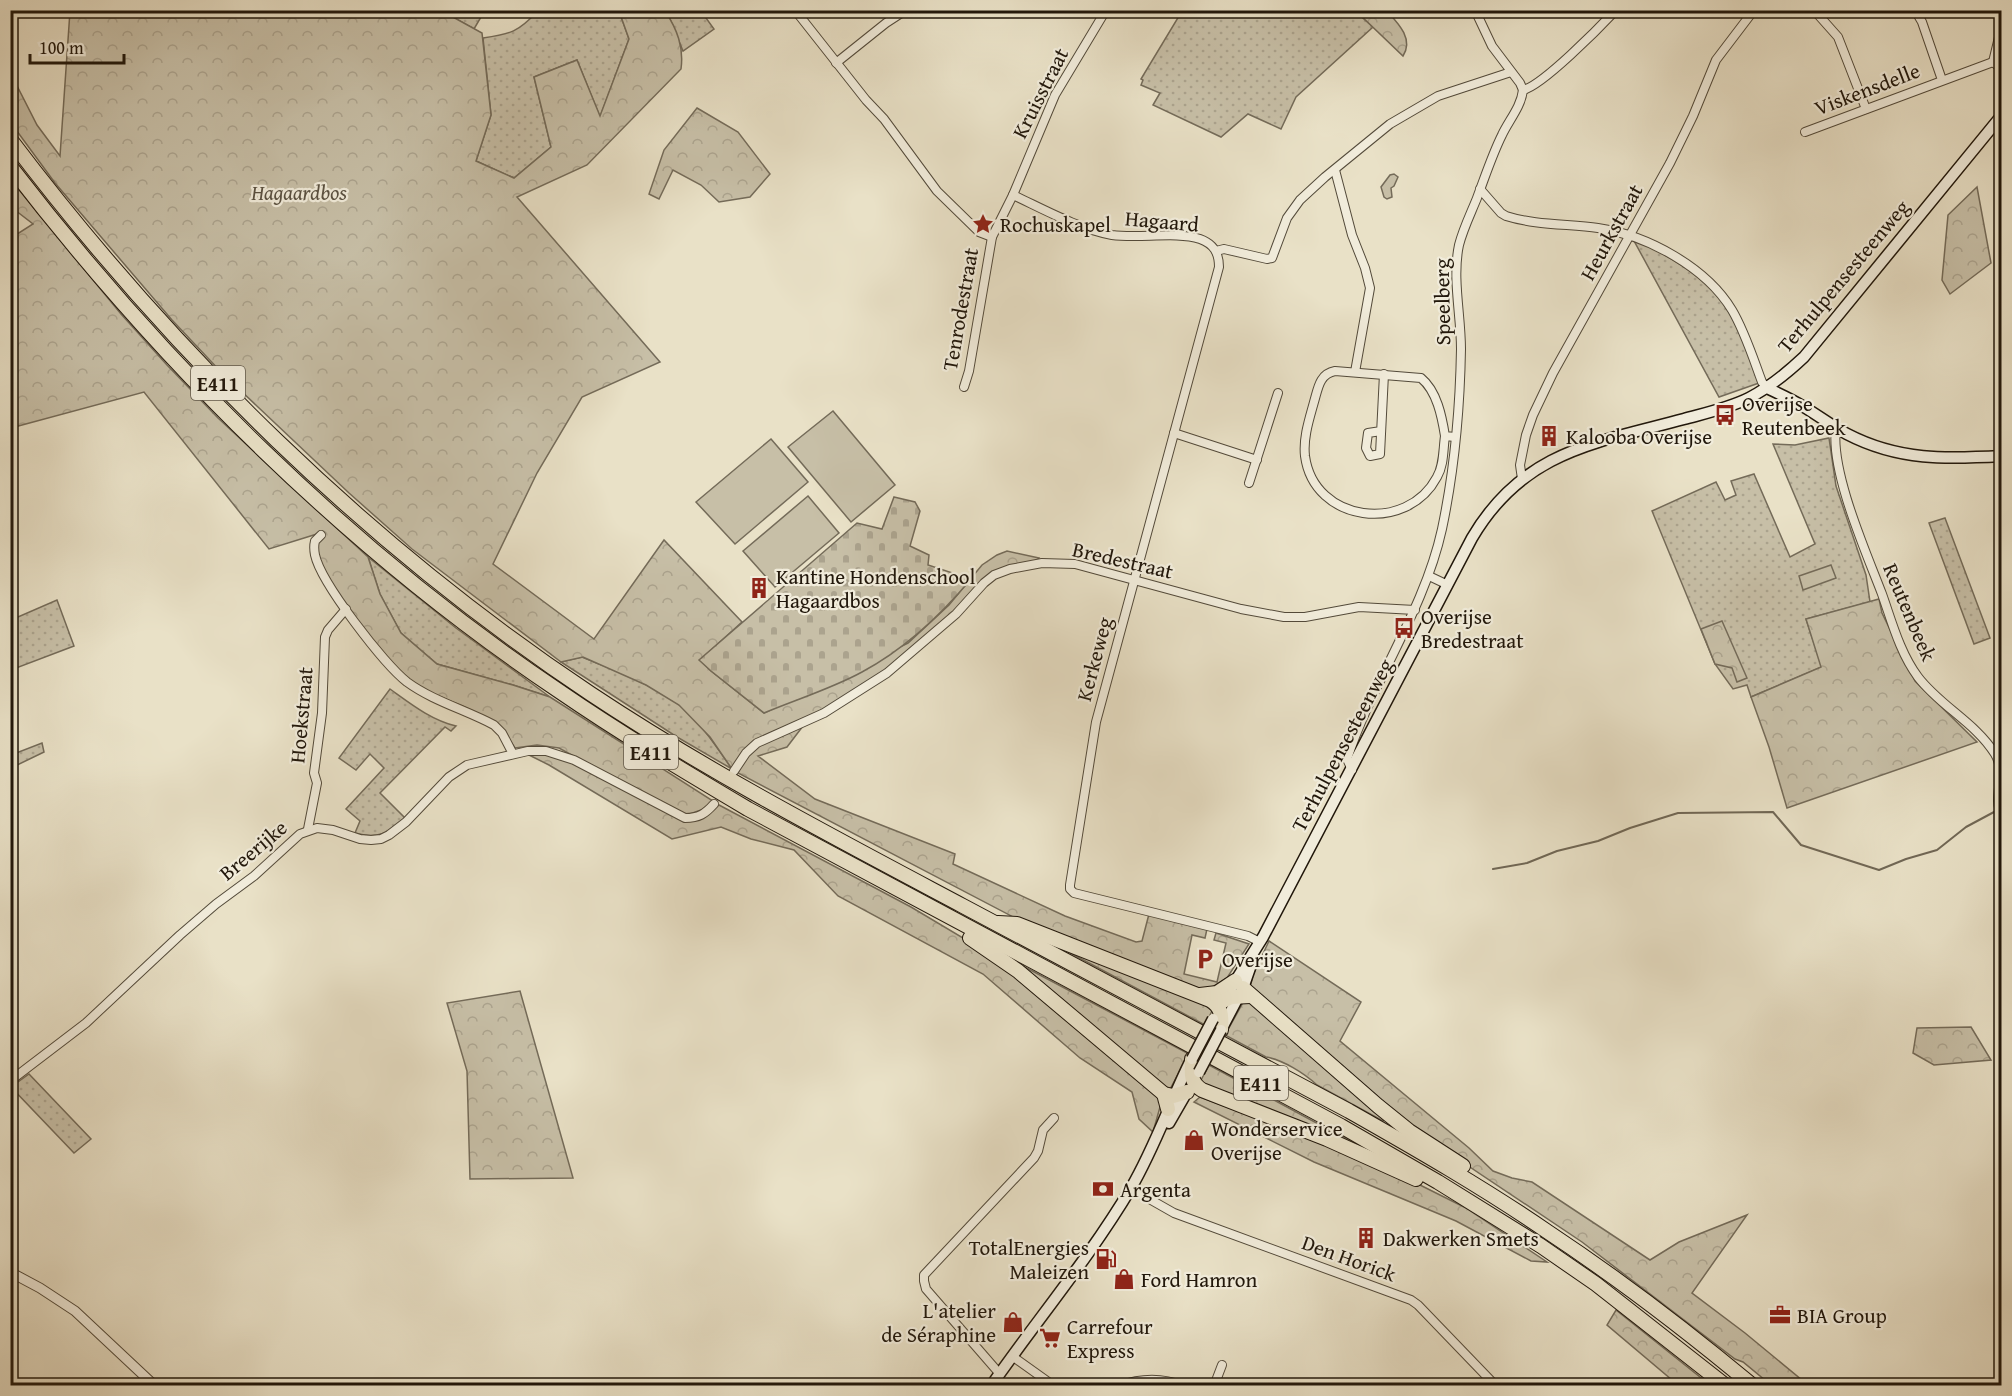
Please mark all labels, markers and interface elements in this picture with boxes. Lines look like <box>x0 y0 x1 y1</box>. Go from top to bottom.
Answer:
scale bar <box>30 27 124 65</box>
text: 100 m <box>39 34 84 61</box>
street label: Kruisstraat <box>1004 42 1076 144</box>
street label: Viskensdelle <box>1810 55 1924 123</box>
park label: Hagaardbos <box>250 177 347 208</box>
street label: Heurkstraat <box>1572 178 1651 286</box>
street label: Terhulpensesteenweg <box>1770 192 1917 359</box>
street label: Hagaard <box>1124 202 1201 240</box>
place label: Rochuskapel <box>1000 209 1111 240</box>
place icon: Rochuskapel <box>971 212 995 236</box>
street label: Tenrodestraat <box>934 245 986 373</box>
street label: Speelberg <box>1426 258 1458 346</box>
road number: E411 <box>191 366 245 400</box>
place label: Overijse Reutenbeek <box>1742 388 1846 443</box>
bus stop icon: Overijse Reutenbeek <box>1713 403 1737 427</box>
place label: Kalooba Overijse <box>1566 421 1712 452</box>
building icon: Kalooba Overijse <box>1537 424 1561 448</box>
street label: Bredestraat <box>1070 533 1177 587</box>
street label: Reutenbeek <box>1875 558 1945 666</box>
place label: Kantine Hondenschool Hagaardbos <box>776 561 976 616</box>
building icon: Kantine Hondenschool Hagaardbos <box>747 576 771 600</box>
place label: Overijse Bredestraat <box>1421 601 1524 656</box>
street label: Kerkeweg <box>1068 613 1120 704</box>
bus stop icon: Overijse Bredestraat <box>1392 616 1416 640</box>
street label: Terhulpensesteenweg <box>1283 653 1401 837</box>
street label: Hoekstraat <box>281 665 321 764</box>
road number: E411 <box>624 735 678 769</box>
street label: Breerijke <box>212 812 294 888</box>
place label: Overijse <box>1222 944 1293 975</box>
parking icon: Overijse <box>1193 947 1217 971</box>
road number: E411 <box>1234 1066 1288 1100</box>
place label: Wonderservice Overijse <box>1211 1113 1343 1168</box>
shop icon: Wonderservice Overijse <box>1182 1128 1206 1152</box>
place label: Argenta <box>1120 1174 1191 1205</box>
bank icon: Argenta <box>1091 1177 1115 1201</box>
place label: Dakwerken Smets <box>1383 1223 1539 1254</box>
building icon: Dakwerken Smets <box>1354 1226 1378 1250</box>
street label: Den Horick <box>1298 1227 1401 1289</box>
place label: TotalEnergies Maleizen <box>969 1232 1089 1287</box>
fuel station icon: TotalEnergies Maleizen <box>1094 1247 1118 1271</box>
place label: Ford Hamron <box>1141 1264 1257 1295</box>
shop icon: Ford Hamron <box>1112 1267 1136 1291</box>
place label: L'atelier de Séraphine <box>881 1295 996 1350</box>
place label: BIA Group <box>1797 1300 1887 1331</box>
office icon: BIA Group <box>1768 1303 1792 1327</box>
shop icon: L'atelier de Séraphine <box>1001 1310 1025 1334</box>
place label: Carrefour Express <box>1067 1311 1153 1366</box>
supermarket icon: Carrefour Express <box>1038 1326 1062 1350</box>

